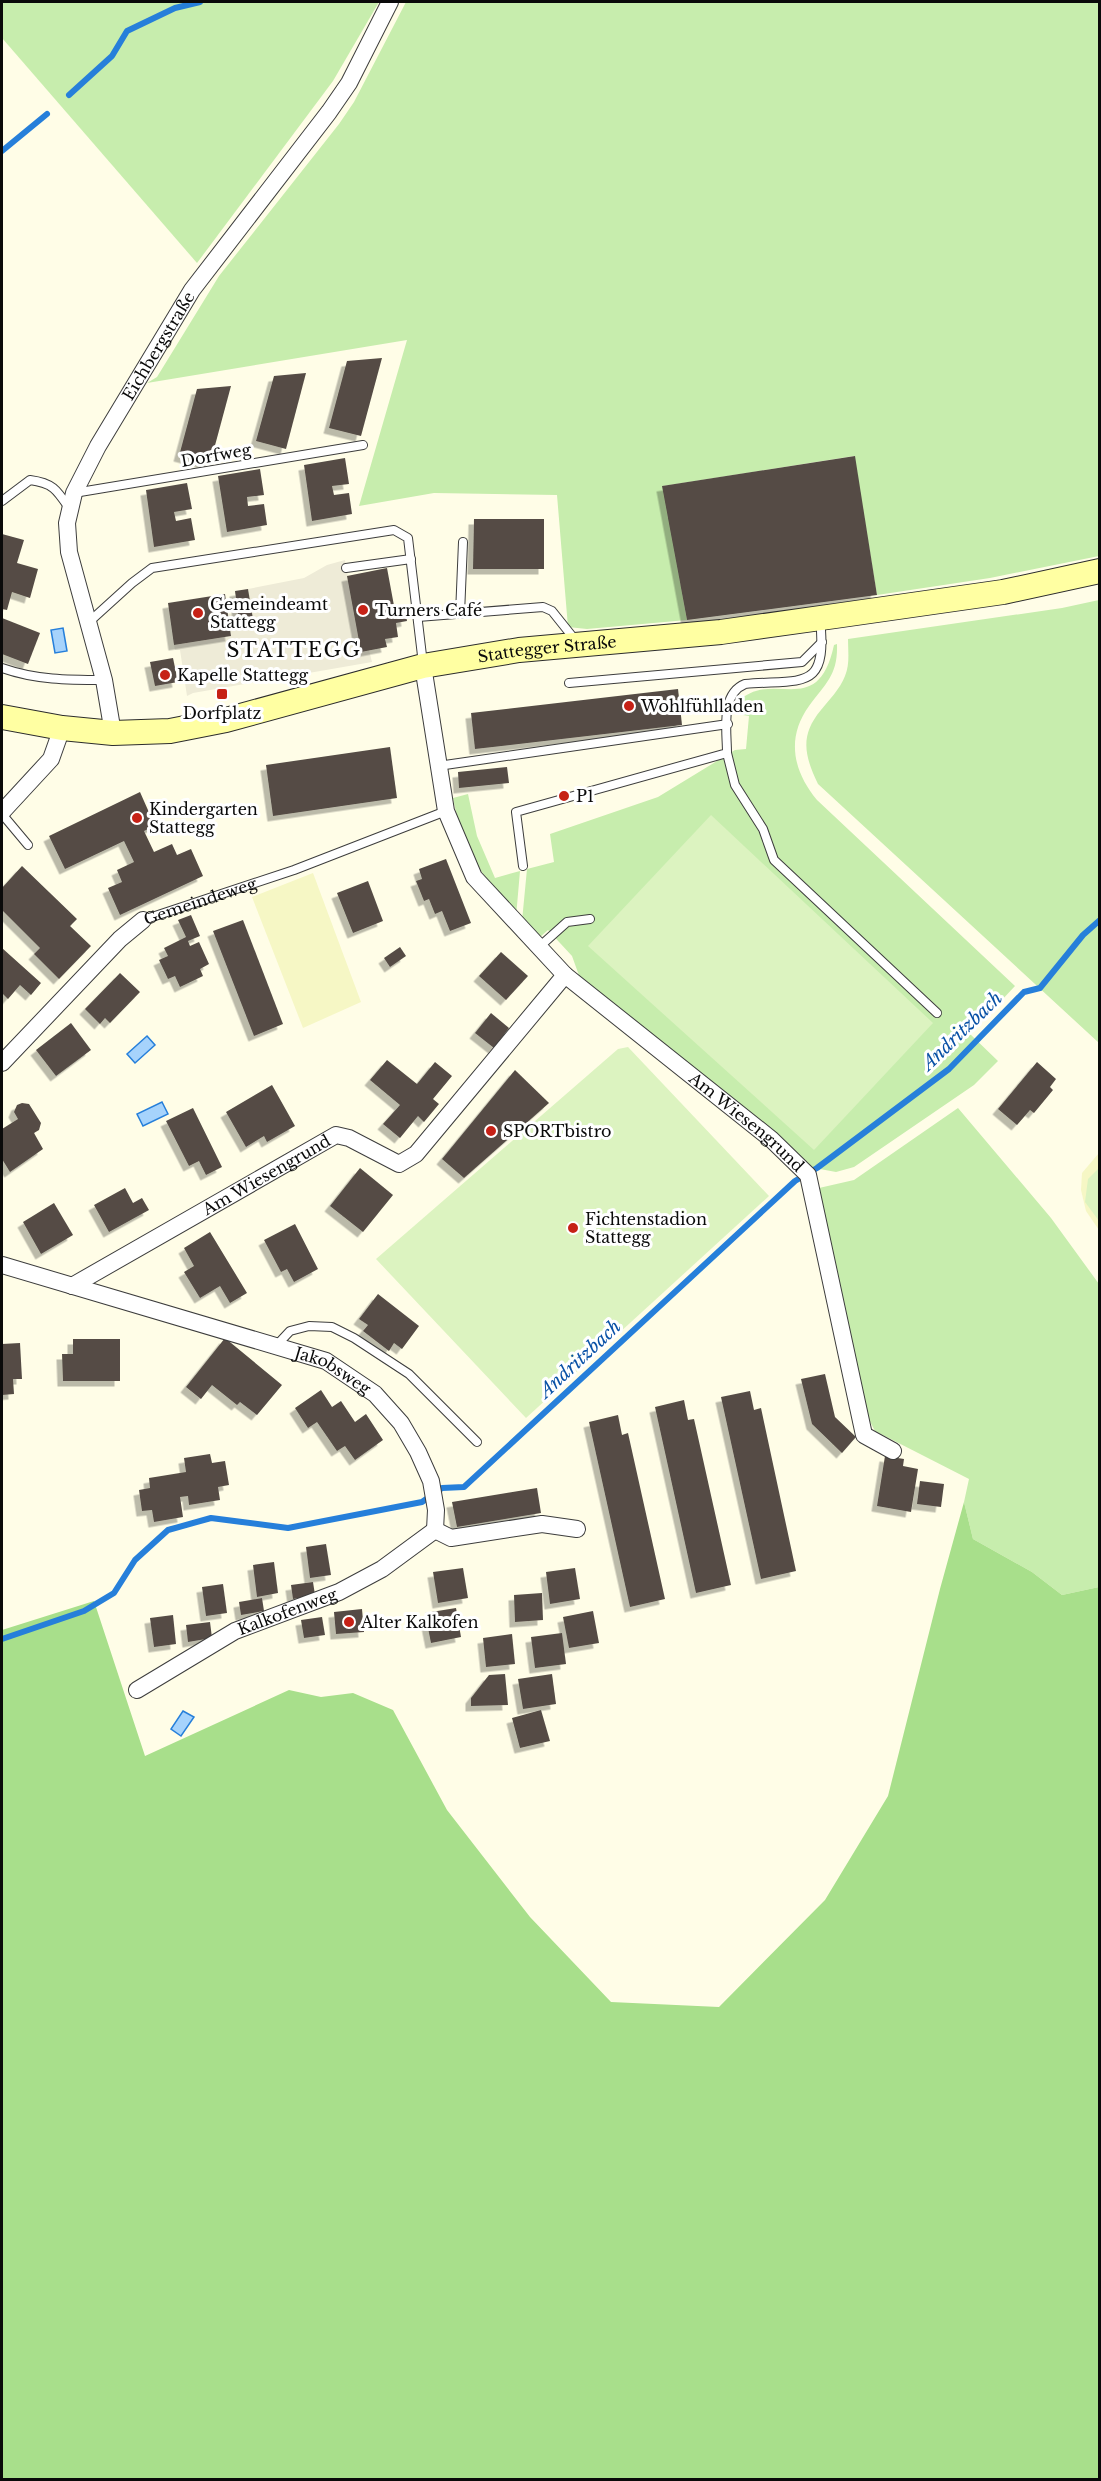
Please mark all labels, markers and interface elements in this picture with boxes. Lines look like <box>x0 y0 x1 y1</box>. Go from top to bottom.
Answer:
street label: Eichbergstraße <box>118 288 199 404</box>
street label: Dorfweg <box>179 439 253 471</box>
place label: Gemeindeamt Stattegg <box>210 594 328 632</box>
place label: Turners Café <box>375 600 482 620</box>
marker: Turners Café <box>356 603 370 617</box>
marker: Gemeindeamt Stattegg <box>191 606 205 620</box>
street label: Stattegger Straße <box>476 631 617 667</box>
district label: STATTEGG <box>227 638 361 662</box>
place label: Kapelle Stattegg <box>177 665 309 685</box>
marker: Kapelle Stattegg <box>158 668 172 682</box>
marker: Dorfplatz <box>215 687 229 701</box>
place label: Wohlfühlladen <box>640 696 764 716</box>
marker: Wohlfühlladen <box>622 699 636 713</box>
place label: Dorfplatz <box>183 703 261 723</box>
place label: P1 <box>576 786 594 806</box>
marker: P1 <box>557 789 571 803</box>
place label: Kindergarten Stattegg <box>149 799 258 837</box>
marker: Kindergarten Stattegg <box>130 811 144 825</box>
street label: Gemeindeweg <box>141 873 259 929</box>
water label: Andritzbach <box>916 987 1007 1076</box>
street label: Am Wiesengrund <box>684 1067 809 1176</box>
place label: SPORTbistro <box>503 1121 612 1141</box>
marker: SPORTbistro <box>484 1124 498 1138</box>
street label: Am Wiesengrund <box>198 1130 334 1220</box>
place label: Fichtenstadion Stattegg <box>585 1209 707 1247</box>
marker: Fichtenstadion Stattegg <box>566 1221 580 1235</box>
water label: Andritzbach <box>533 1316 625 1404</box>
street label: Jakobsweg <box>291 1342 375 1399</box>
street label: Kalkofenweg <box>235 1584 340 1639</box>
place label: Alter Kalkofen <box>360 1612 478 1632</box>
marker: Alter Kalkofen <box>342 1615 356 1629</box>

